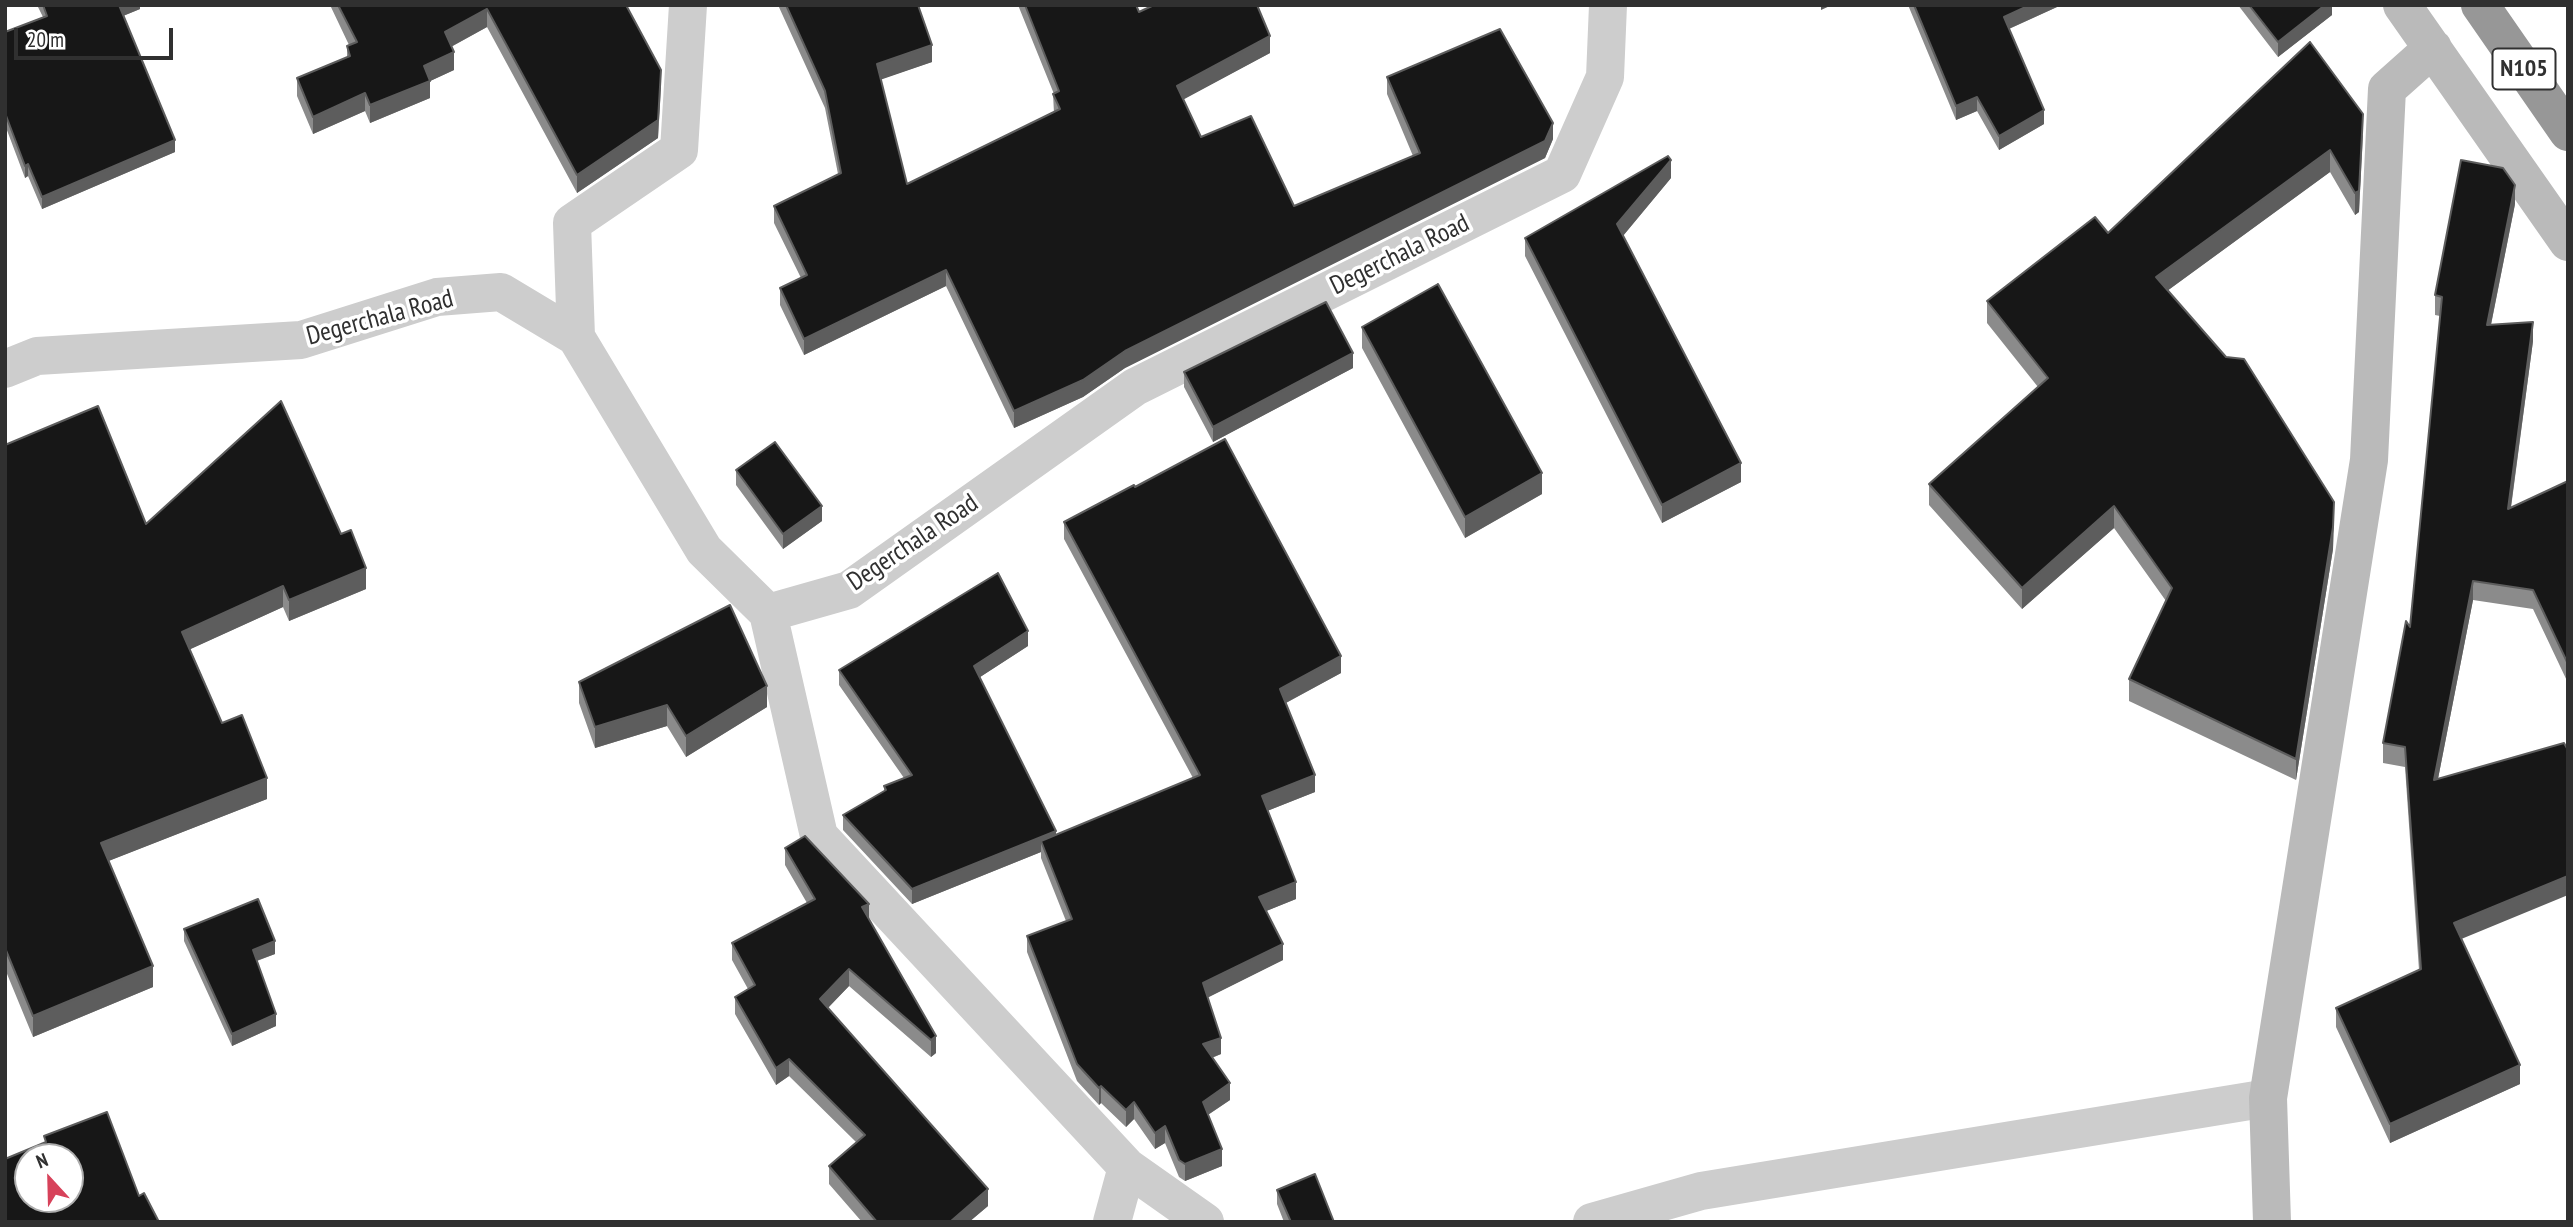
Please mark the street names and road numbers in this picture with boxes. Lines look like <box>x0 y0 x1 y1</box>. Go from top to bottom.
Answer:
road number: N105 <box>2492 48 2556 90</box>
street label: Degerchala Road <box>1325 208 1475 302</box>
street label: Degerchala Road <box>303 283 457 353</box>
street label: Degerchala Road <box>842 488 984 598</box>

